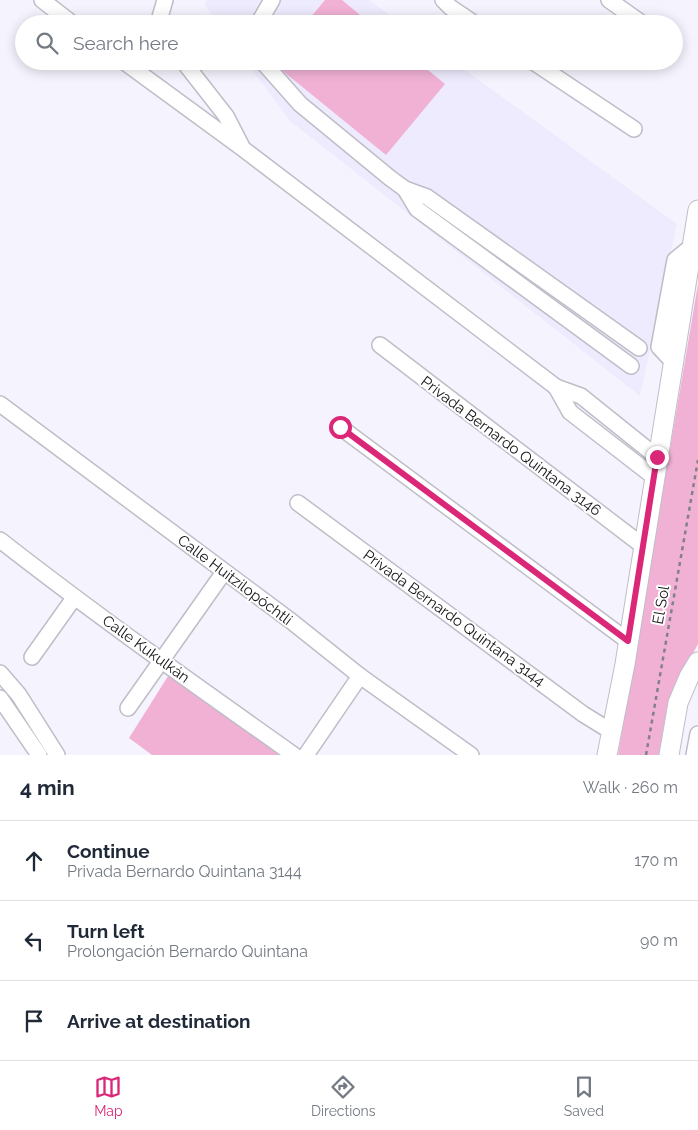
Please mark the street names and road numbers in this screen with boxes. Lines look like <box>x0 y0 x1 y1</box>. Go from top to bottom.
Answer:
street label: Privada Bernardo Quintana 3146 <box>417 372 605 520</box>
street label: Calle Huitzilopóchtli <box>174 531 296 629</box>
street label: Privada Bernardo Quintana 3144 <box>360 546 548 690</box>
street label: El Sol <box>649 583 673 626</box>
street label: Calle Kukulkán <box>99 611 193 687</box>

